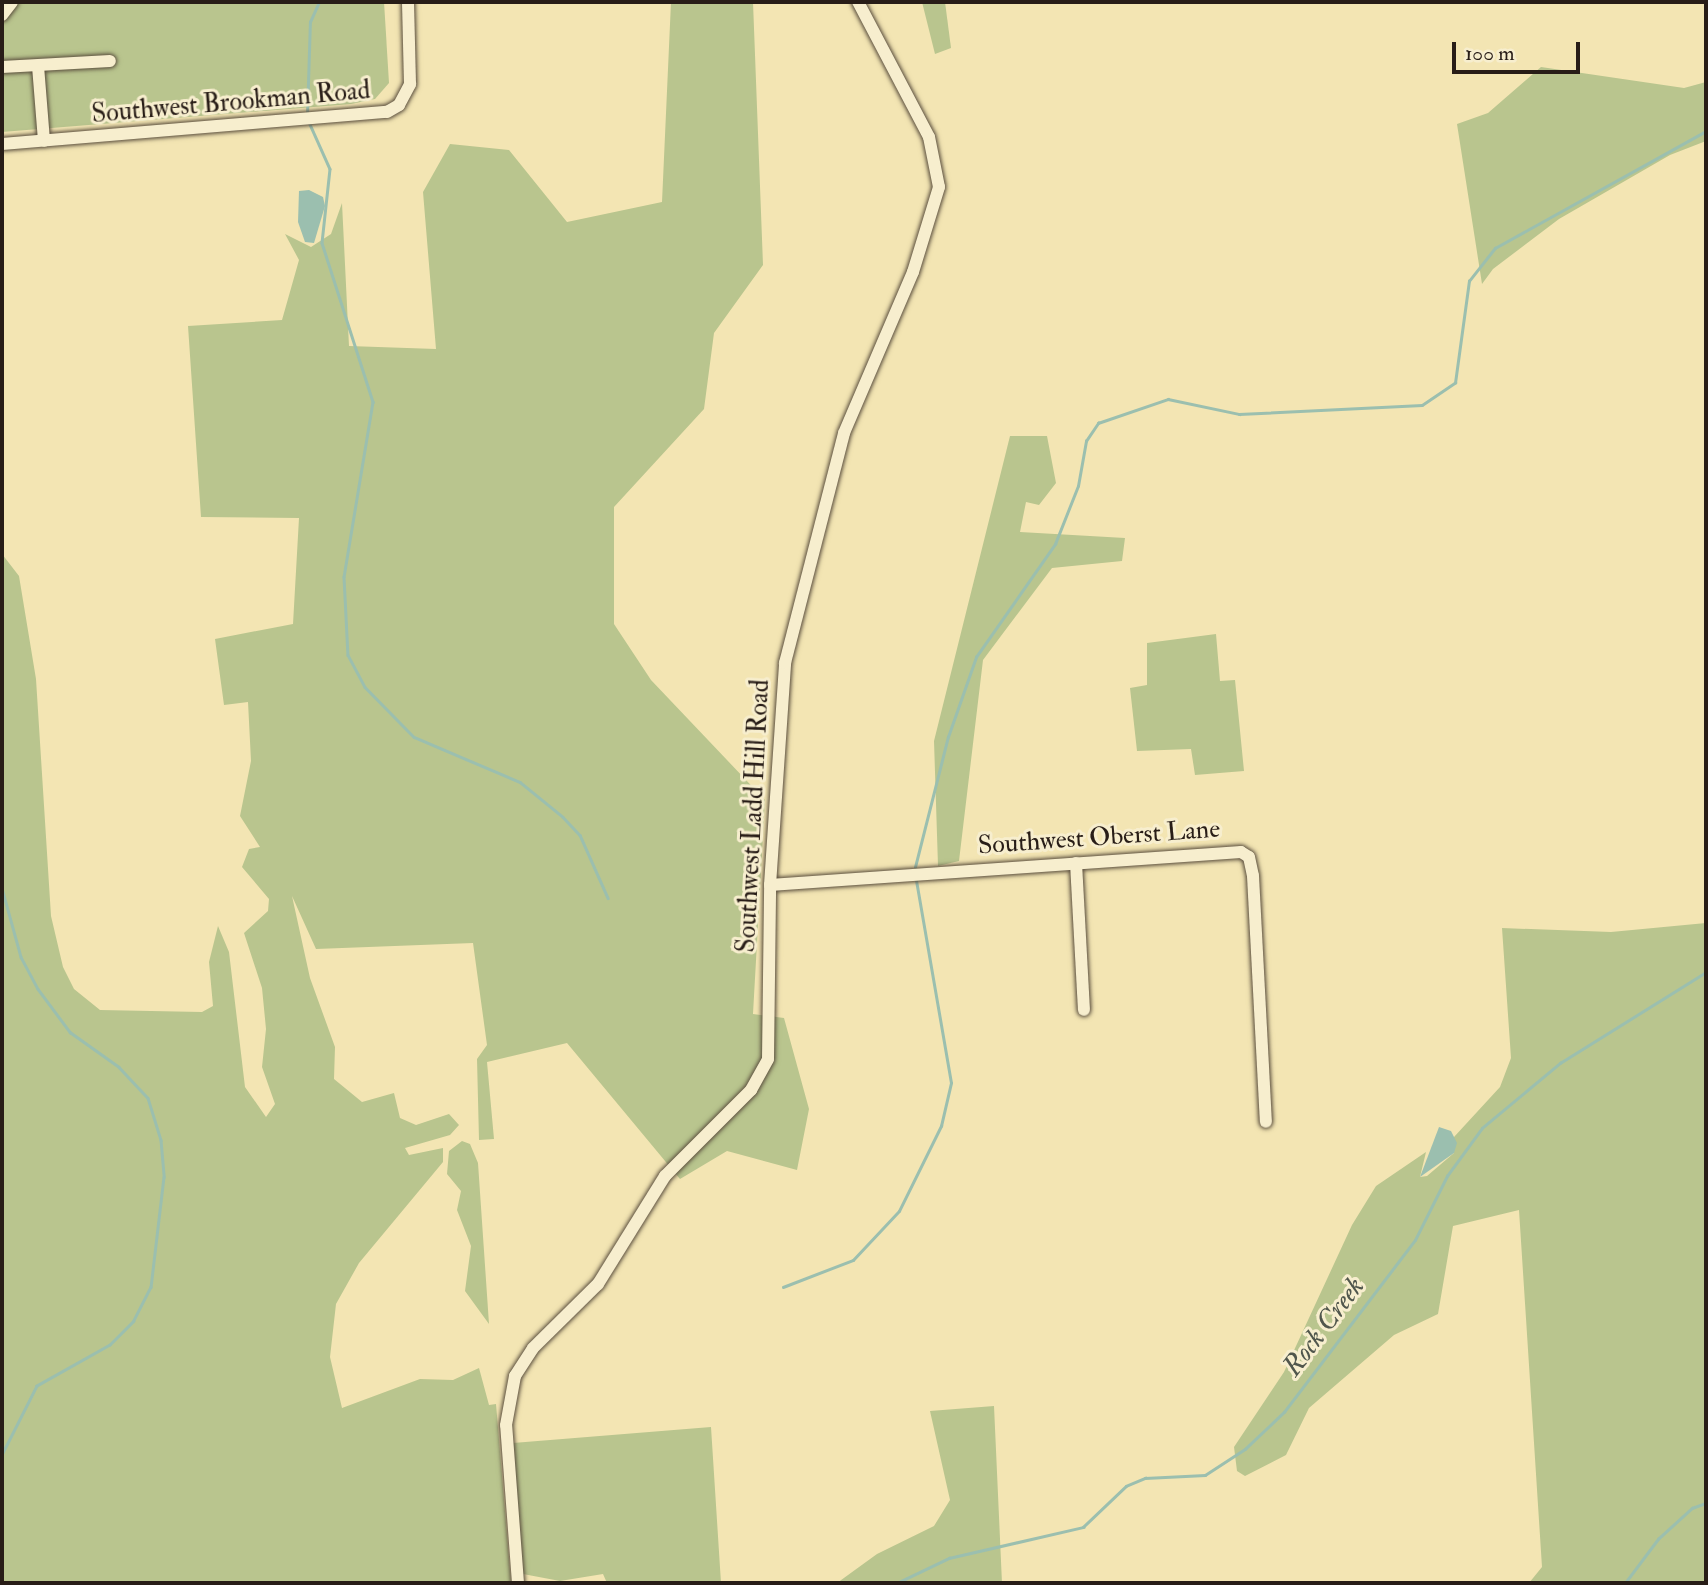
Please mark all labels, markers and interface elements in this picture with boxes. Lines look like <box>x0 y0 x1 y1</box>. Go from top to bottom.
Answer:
scale bar <box>1456 28 1584 72</box>
text: 100 m <box>1465 40 1515 67</box>
street label: Southwest Brookman Road <box>90 75 372 131</box>
street label: Southwest Ladd Hill Road <box>731 679 777 953</box>
street label: Southwest Oberst Lane <box>977 814 1221 862</box>
water label: Rock Creek <box>1276 1271 1372 1383</box>

